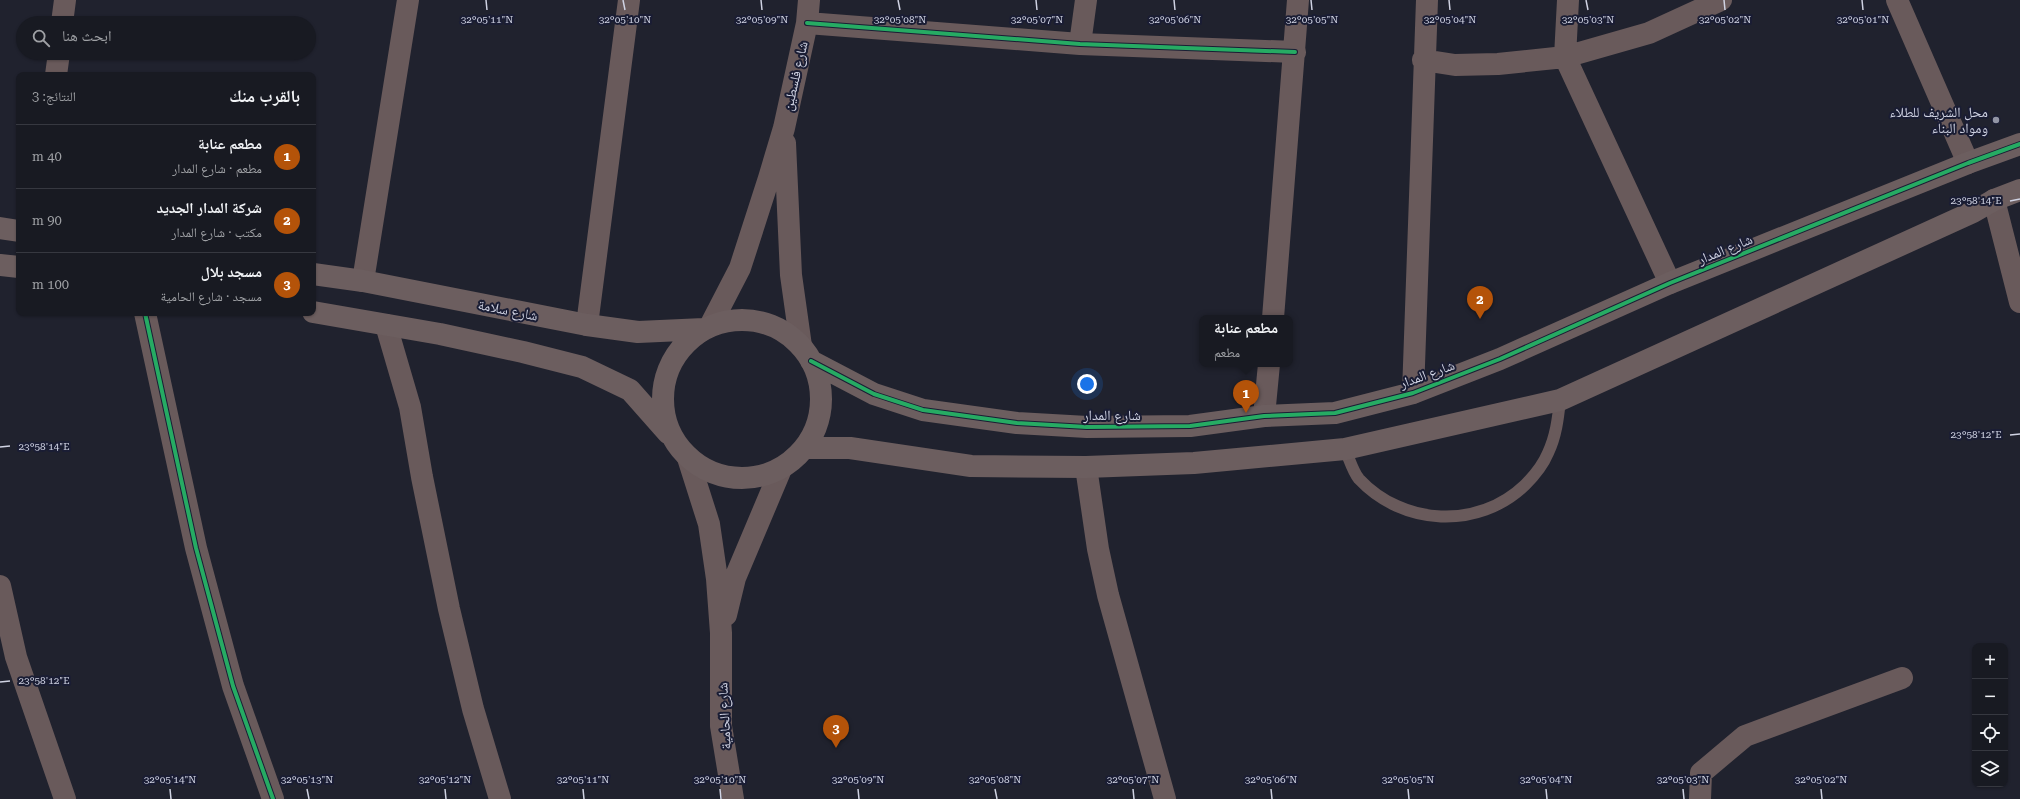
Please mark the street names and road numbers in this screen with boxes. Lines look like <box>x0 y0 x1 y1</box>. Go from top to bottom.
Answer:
street label: شارع فلسطين <box>779 40 813 113</box>
street label: شارع المدار <box>1694 231 1755 269</box>
street label: شارع سلامة <box>476 296 539 326</box>
street label: شارع المدار <box>1396 357 1457 394</box>
street label: شارع المدار <box>1082 407 1141 425</box>
street label: شارع الحامية <box>714 682 736 750</box>

